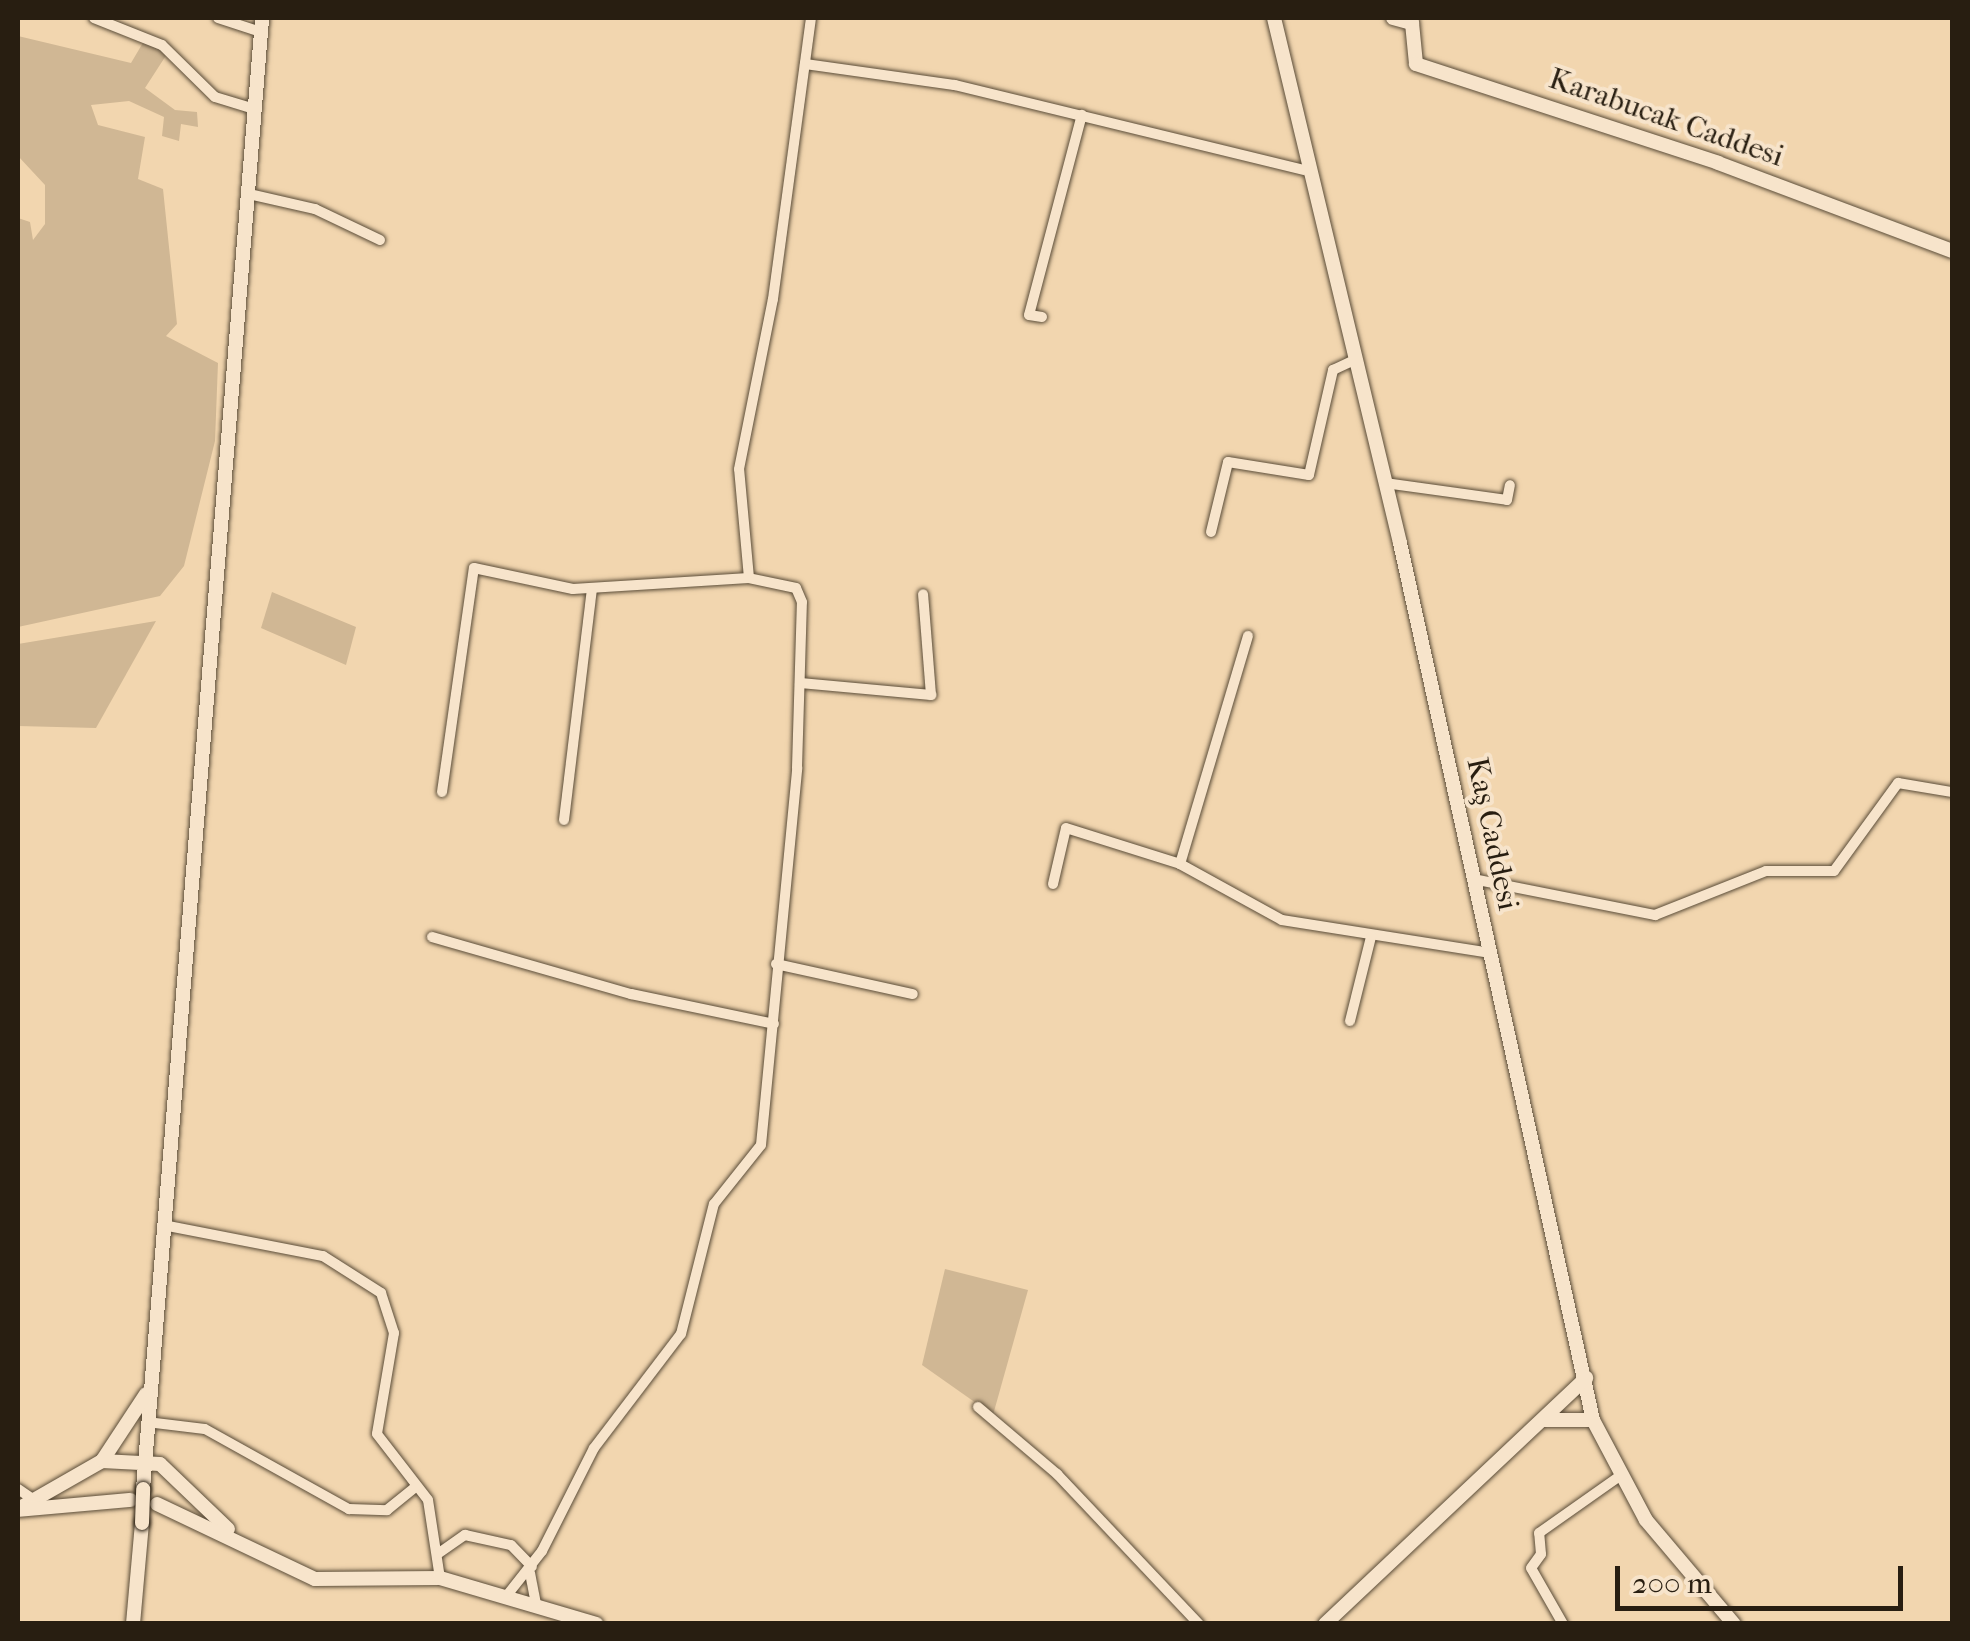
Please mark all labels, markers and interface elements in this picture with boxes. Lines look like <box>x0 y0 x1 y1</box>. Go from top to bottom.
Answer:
street label: Karabucak Caddesi <box>1544 61 1788 175</box>
street label: Kaş Caddesi <box>1458 754 1526 914</box>
scale bar <box>1620 1546 1908 1608</box>
text: 200 m <box>1632 1566 1712 1601</box>

